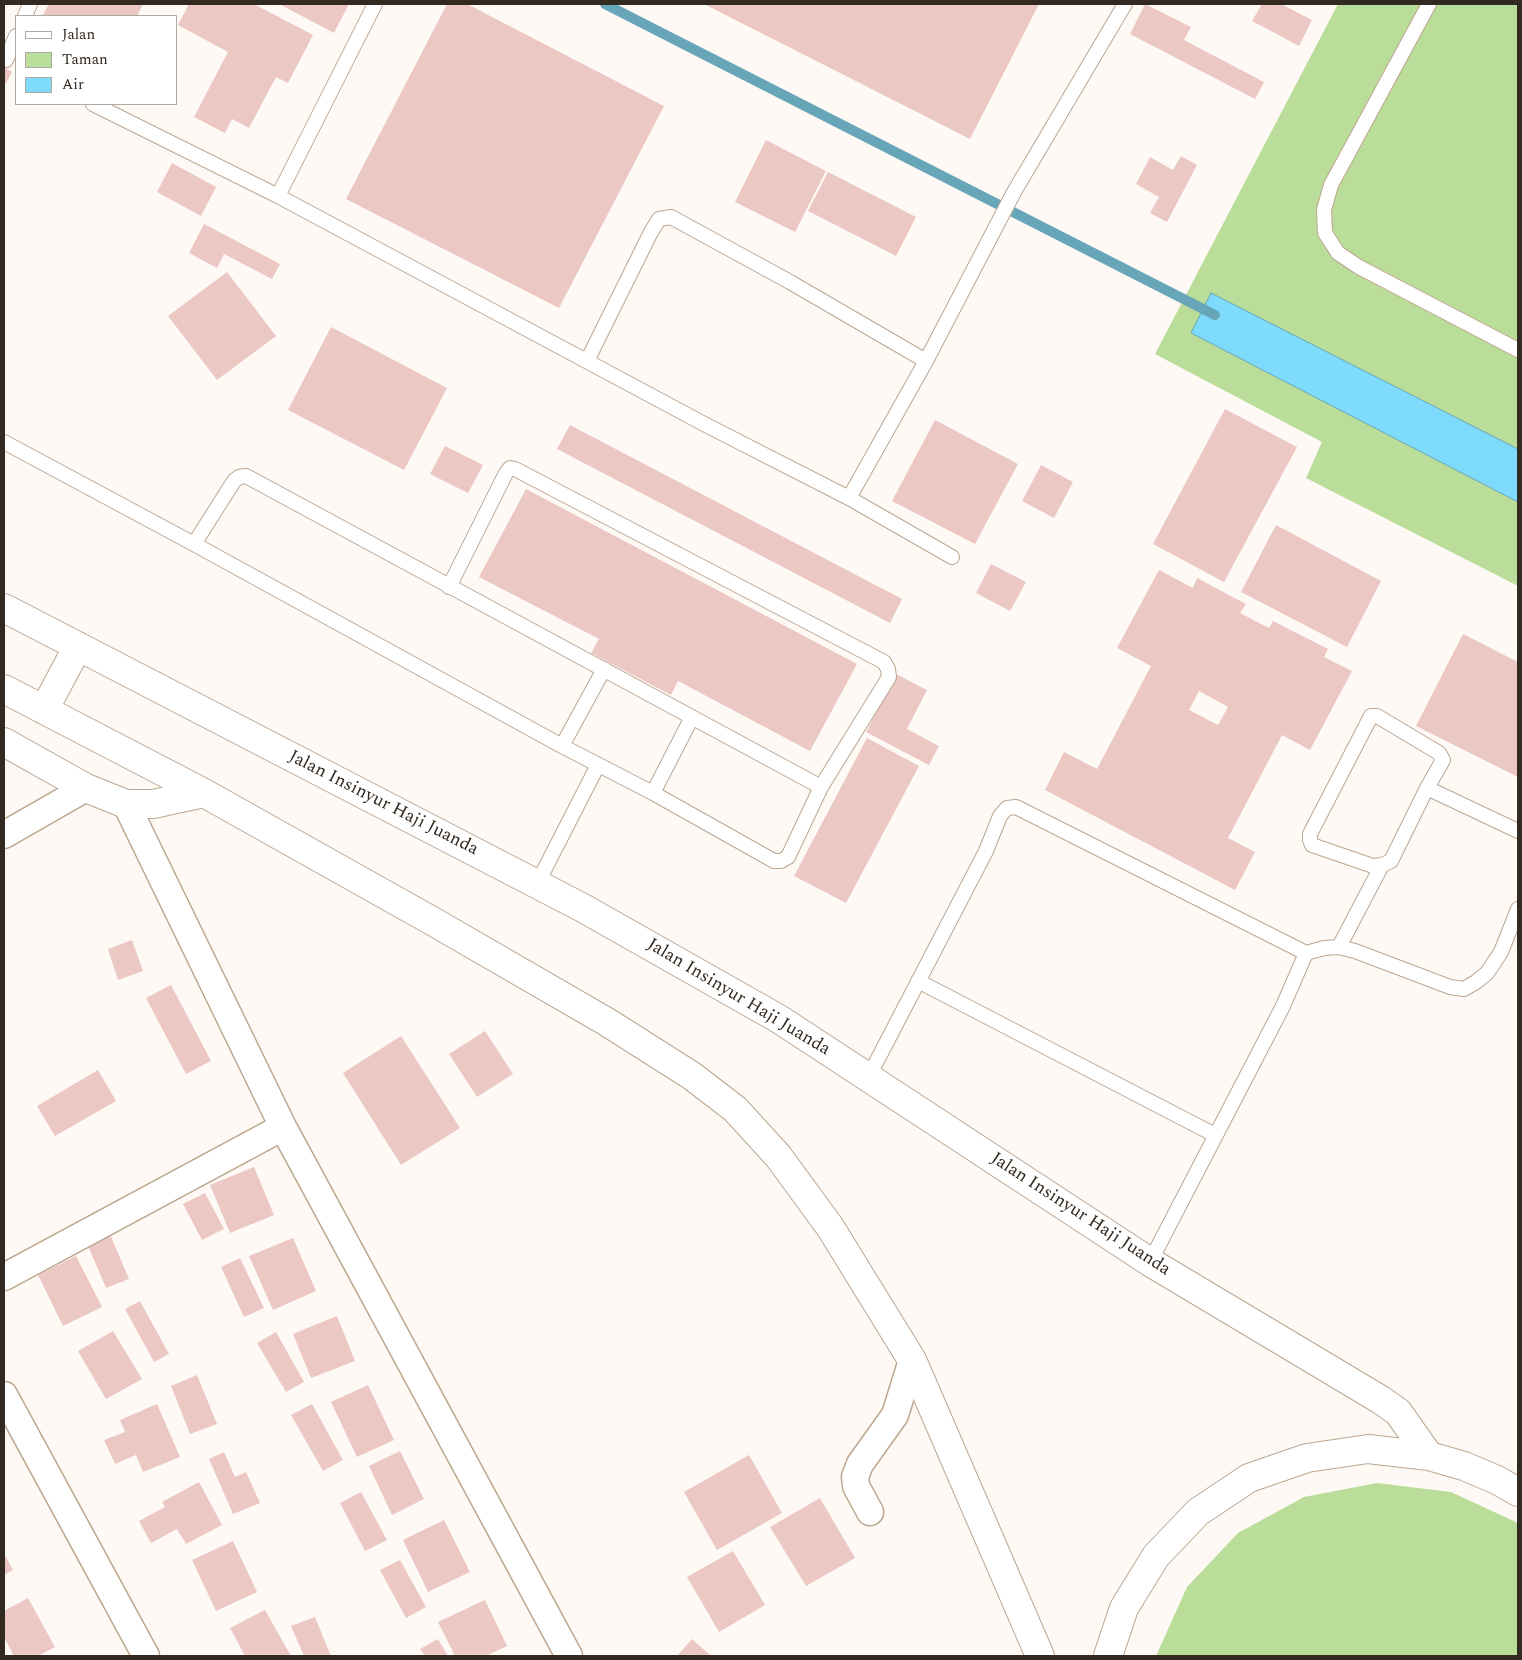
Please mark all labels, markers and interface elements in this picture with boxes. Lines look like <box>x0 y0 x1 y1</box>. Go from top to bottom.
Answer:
legend <box>15 15 178 105</box>
text: Jalan <box>62 23 95 46</box>
text: Taman <box>62 48 108 71</box>
text: Air <box>62 73 84 96</box>
street label: Jalan Insinyur Haji Juanda <box>284 747 482 861</box>
street label: Jalan Insinyur Haji Juanda <box>642 935 834 1061</box>
street label: Jalan Insinyur Haji Juanda <box>986 1149 1174 1281</box>

